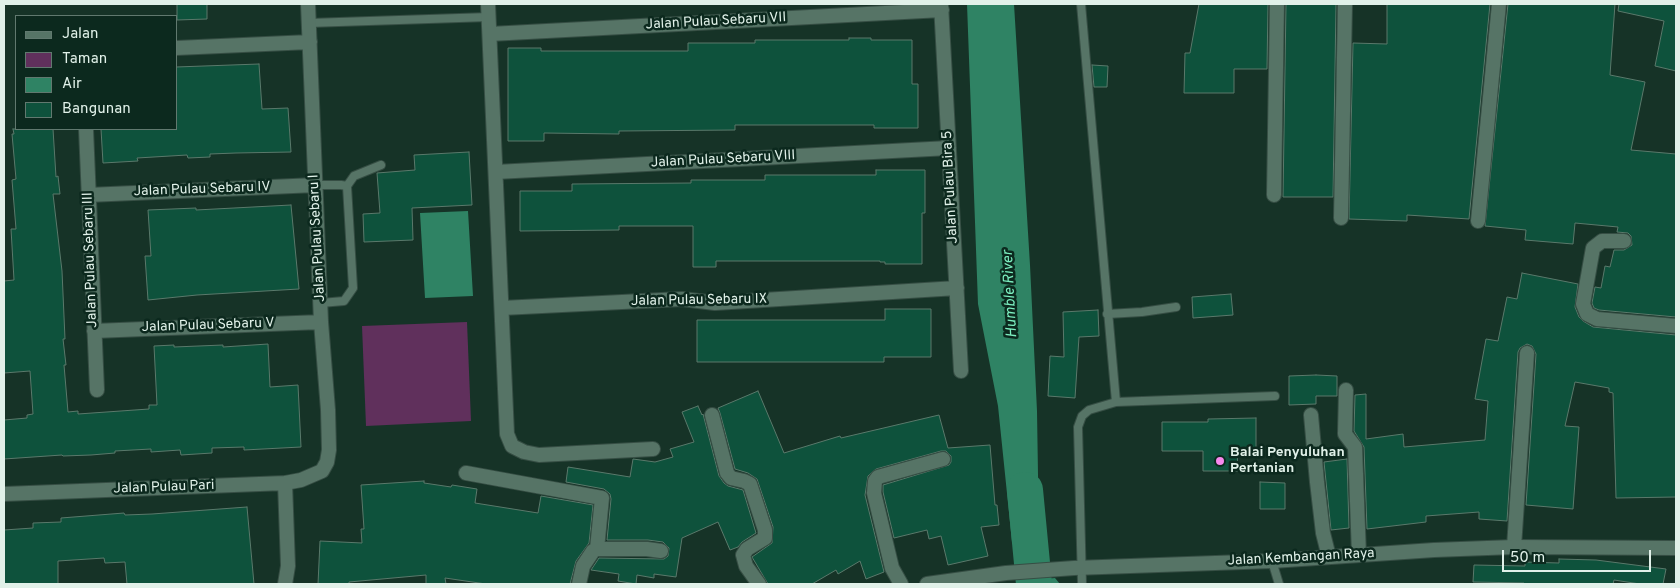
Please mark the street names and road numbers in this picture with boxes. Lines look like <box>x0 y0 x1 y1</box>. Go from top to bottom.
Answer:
street label: Jalan Pulau Sebaru VII <box>645 10 787 34</box>
street label: Jalan Pulau Bira 5 <box>940 130 962 244</box>
street label: Jalan Pulau Sebaru VIII <box>650 148 796 172</box>
street label: Jalan Pulau Sebaru I <box>306 174 330 302</box>
street label: Jalan Pulau Sebaru IV <box>133 179 271 201</box>
street label: Jalan Pulau Sebaru III <box>80 192 102 328</box>
street label: Jalan Pulau Sebaru IX <box>631 291 767 311</box>
street label: Jalan Pulau Sebaru V <box>141 315 275 337</box>
street label: Jalan Pulau Pari <box>113 478 215 498</box>
street label: Jalan Kembangan Raya <box>1227 546 1375 570</box>

